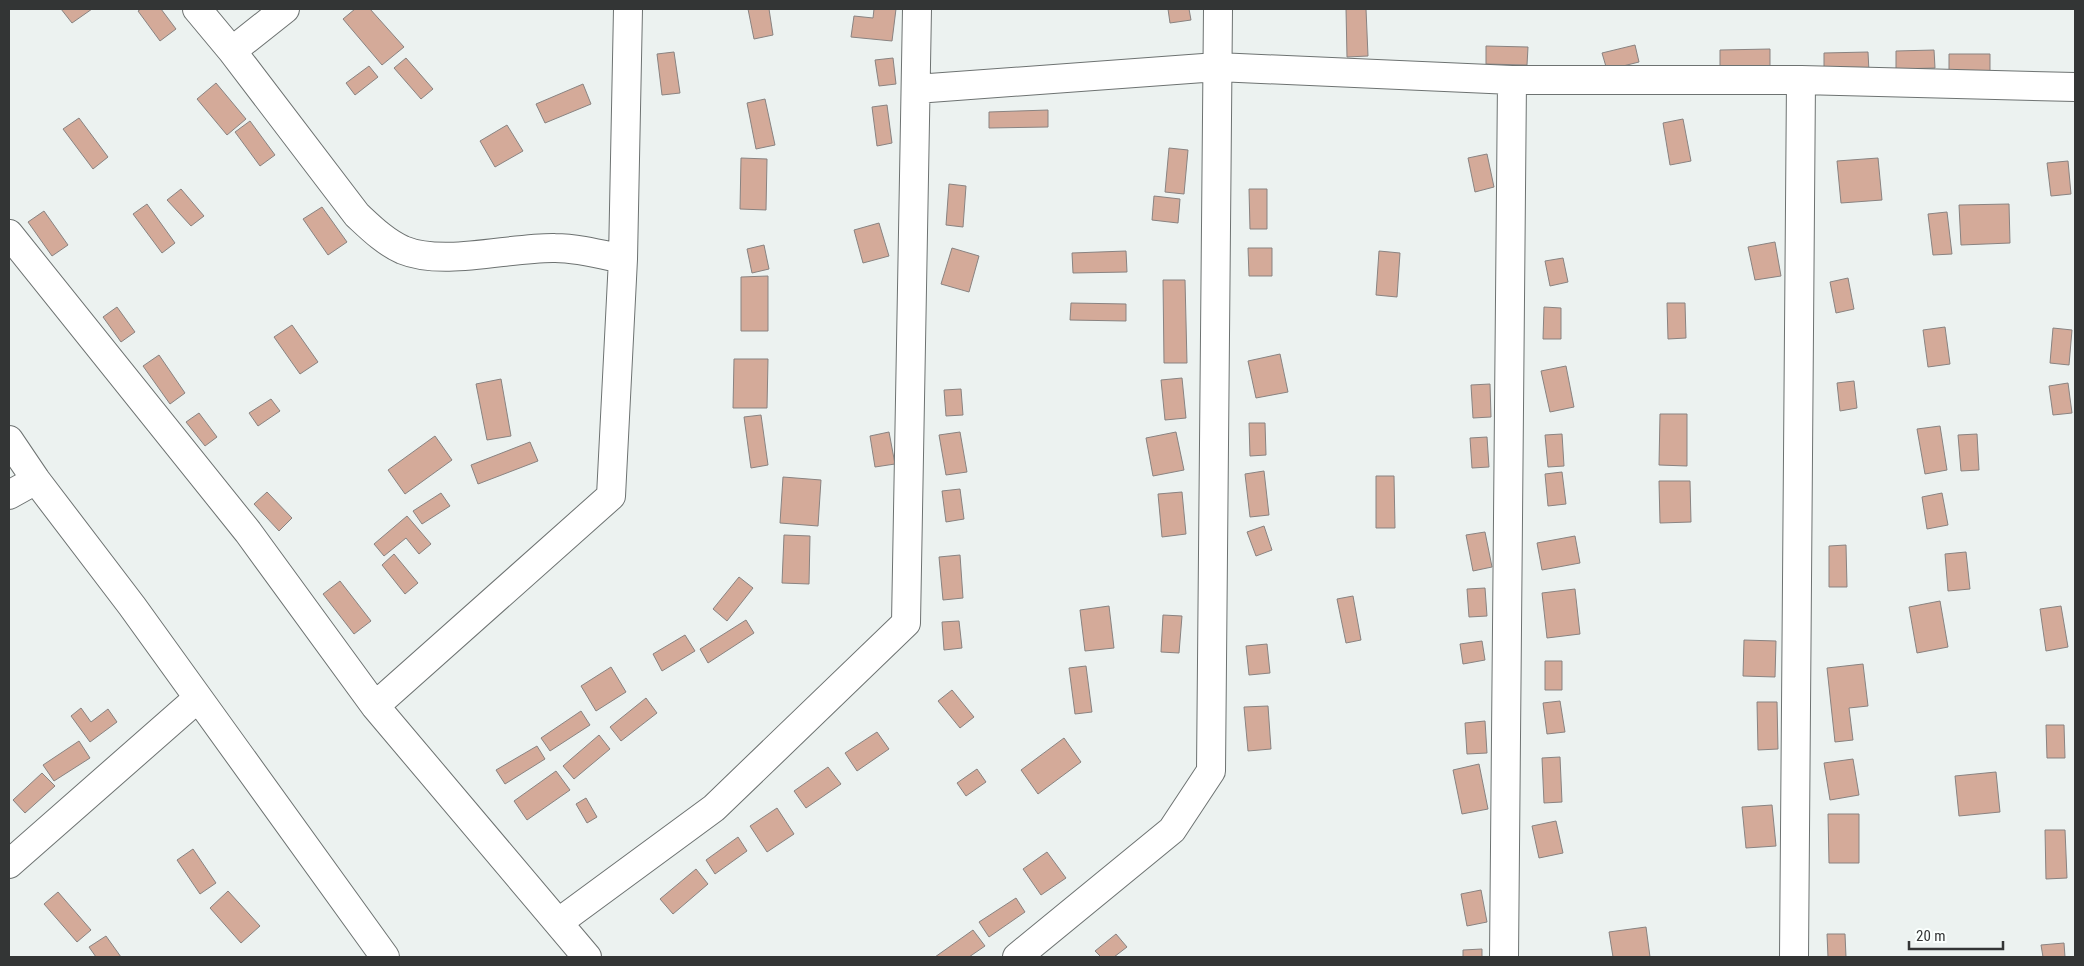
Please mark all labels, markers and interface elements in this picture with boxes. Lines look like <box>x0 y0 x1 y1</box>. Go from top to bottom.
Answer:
scale bar <box>1909 918 2003 950</box>
text: 20 m <box>1916 927 1946 945</box>

